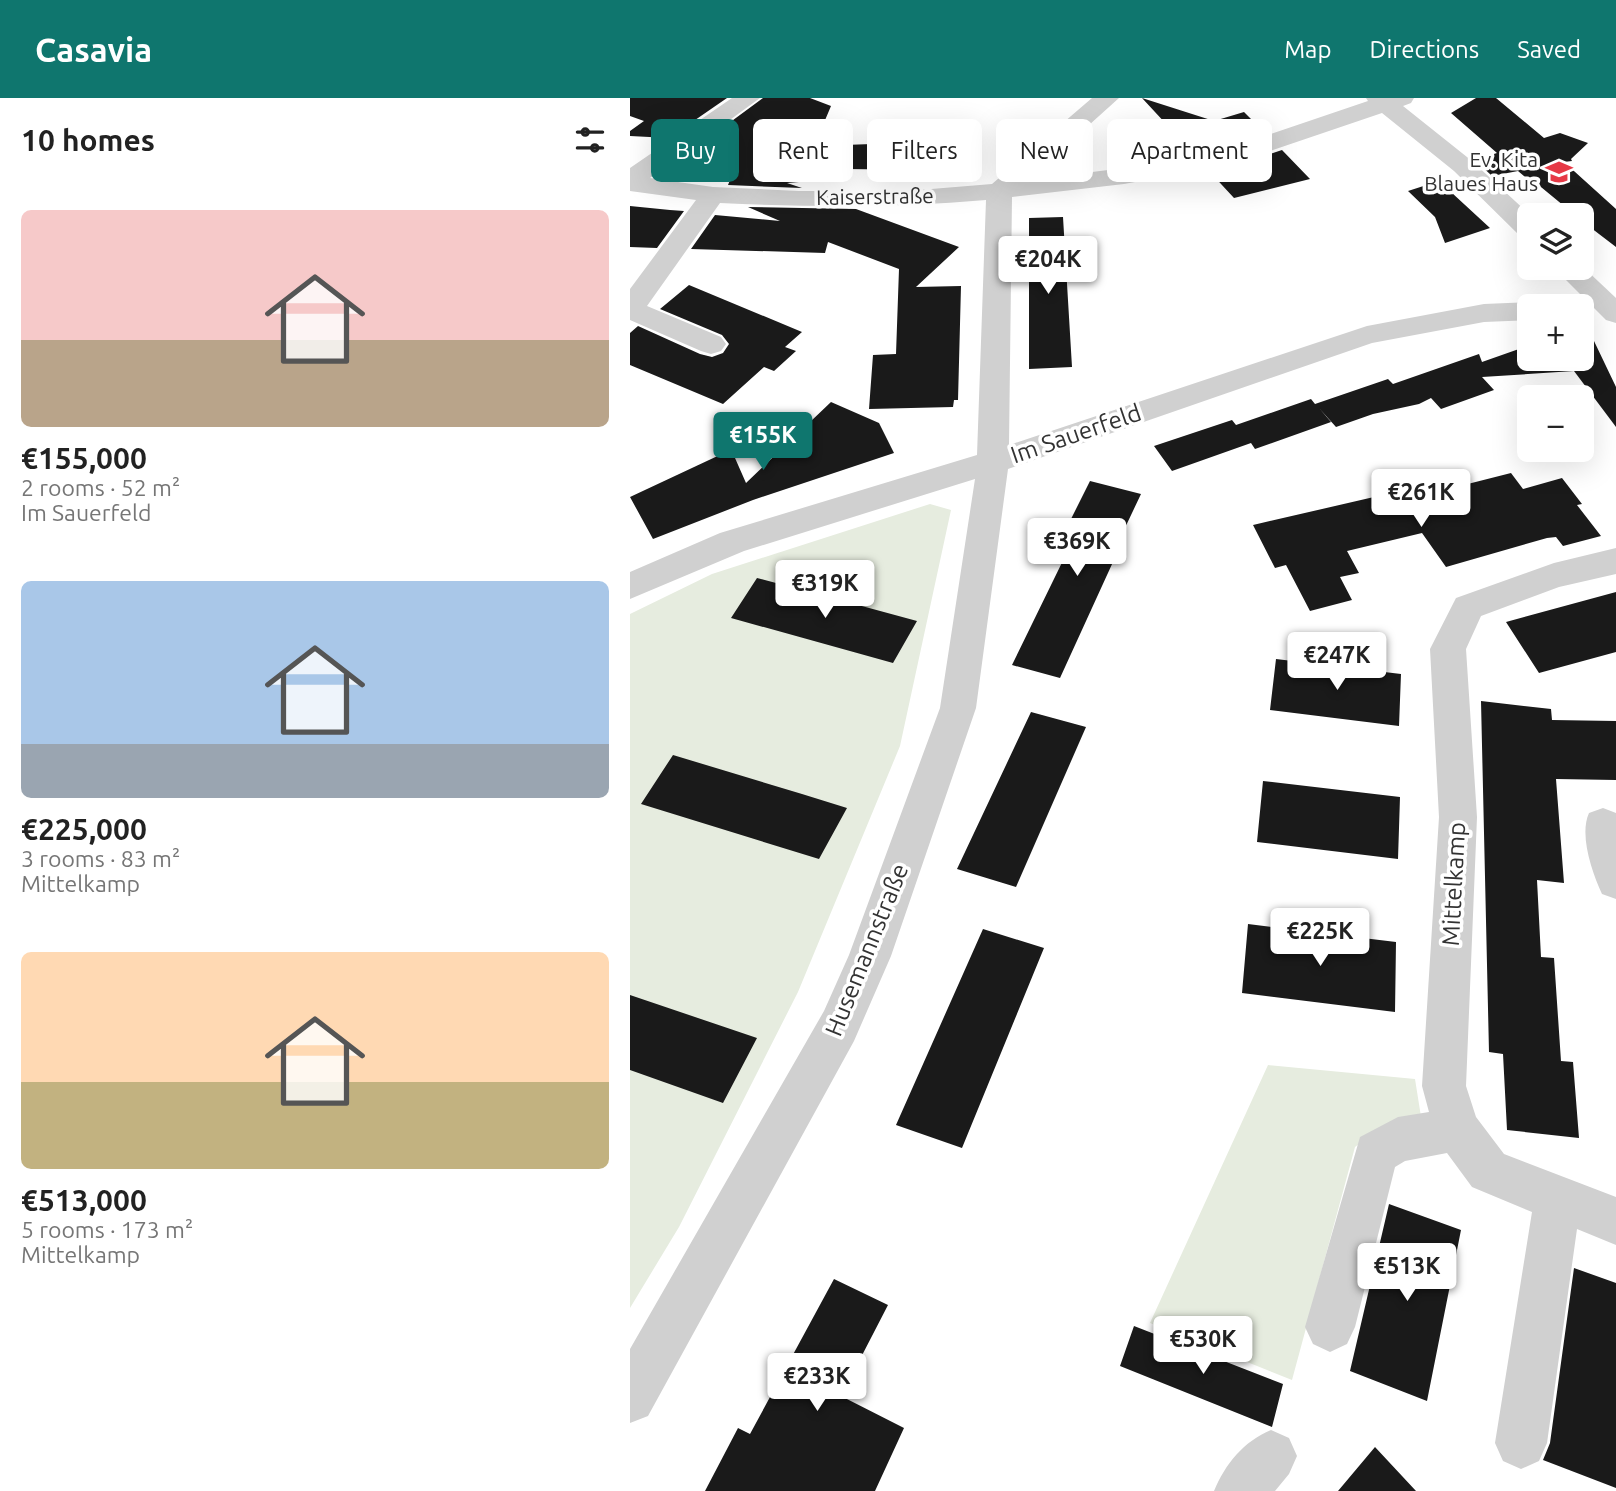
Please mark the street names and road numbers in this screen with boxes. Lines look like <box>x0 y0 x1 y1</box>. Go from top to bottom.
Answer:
street label: Kaiserstraße <box>816 183 934 209</box>
street label: Im Sauerfeld <box>1007 399 1145 468</box>
street label: Mittelkamp <box>1437 821 1470 947</box>
street label: Husemannstraße <box>820 860 913 1040</box>

